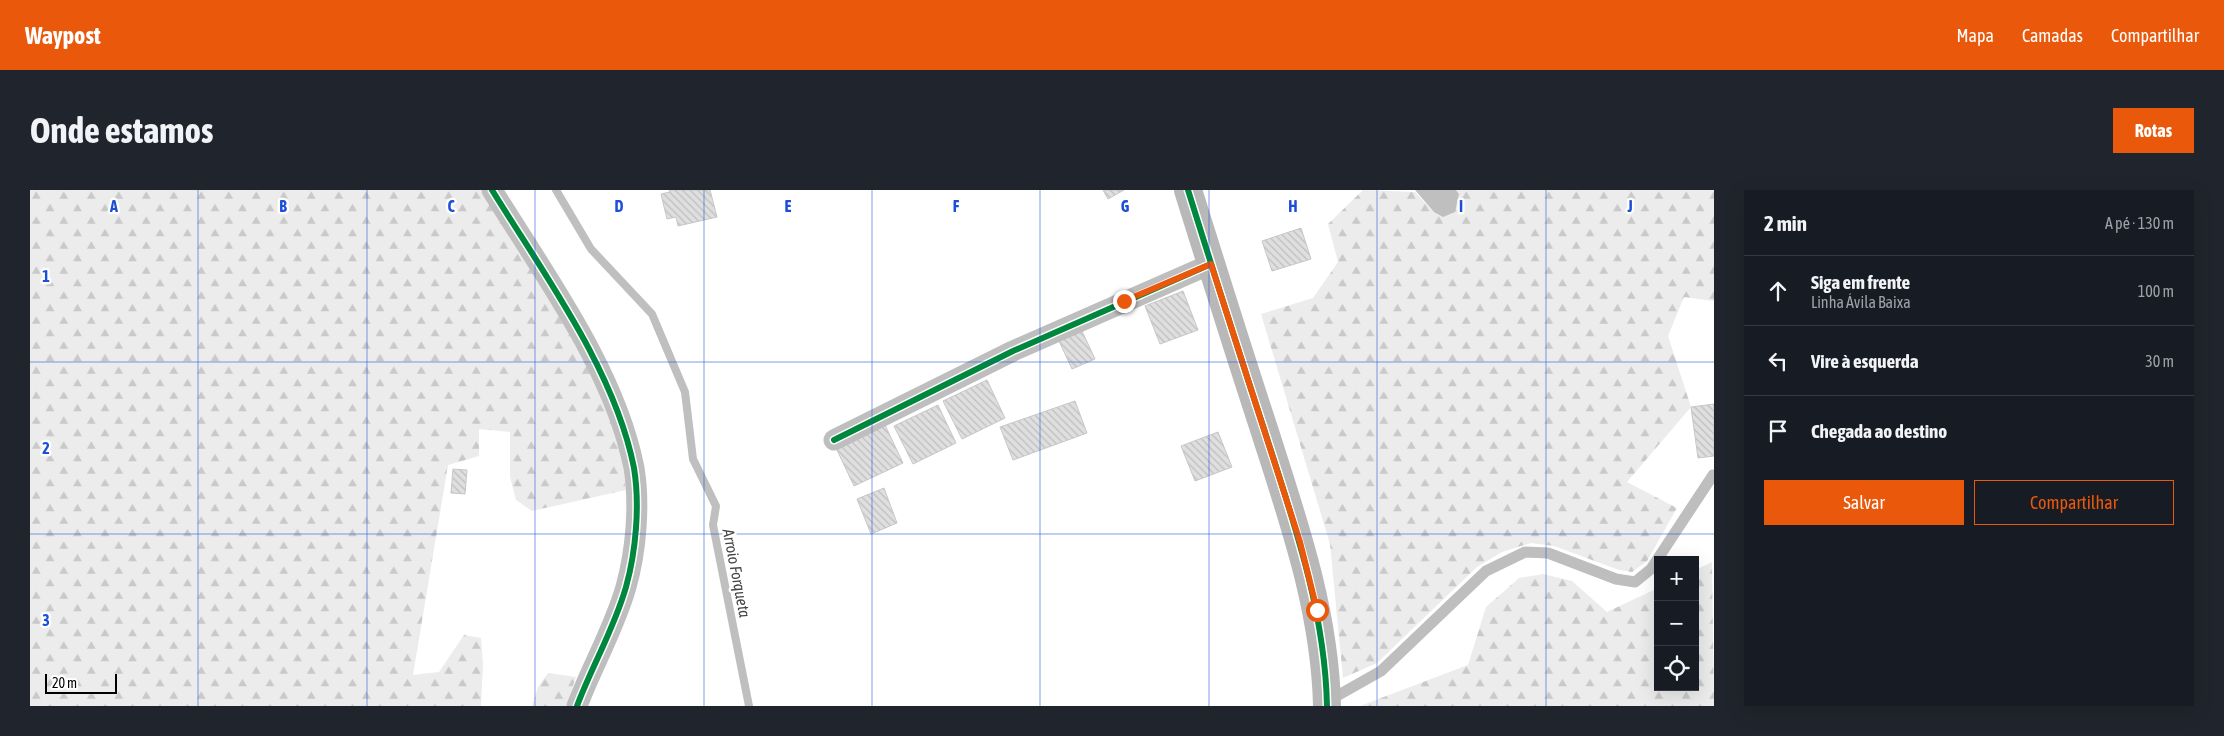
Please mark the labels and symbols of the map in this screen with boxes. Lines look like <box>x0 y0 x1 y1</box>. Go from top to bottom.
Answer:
text: A <box>109 197 118 215</box>
text: B <box>279 197 287 215</box>
text: C <box>447 197 455 215</box>
text: D <box>615 197 624 215</box>
text: E <box>785 197 792 215</box>
text: F <box>953 197 960 215</box>
text: G <box>1121 197 1130 215</box>
text: H <box>1288 197 1298 215</box>
text: I <box>1459 197 1463 215</box>
text: J <box>1626 197 1633 215</box>
text: 1 <box>42 267 50 285</box>
route end <box>1113 290 1136 313</box>
text: 2 <box>42 439 50 457</box>
water label: Arroio Forqueta <box>718 526 755 620</box>
route start <box>1306 599 1329 622</box>
text: 3 <box>42 611 50 629</box>
scale bar <box>45 671 118 694</box>

